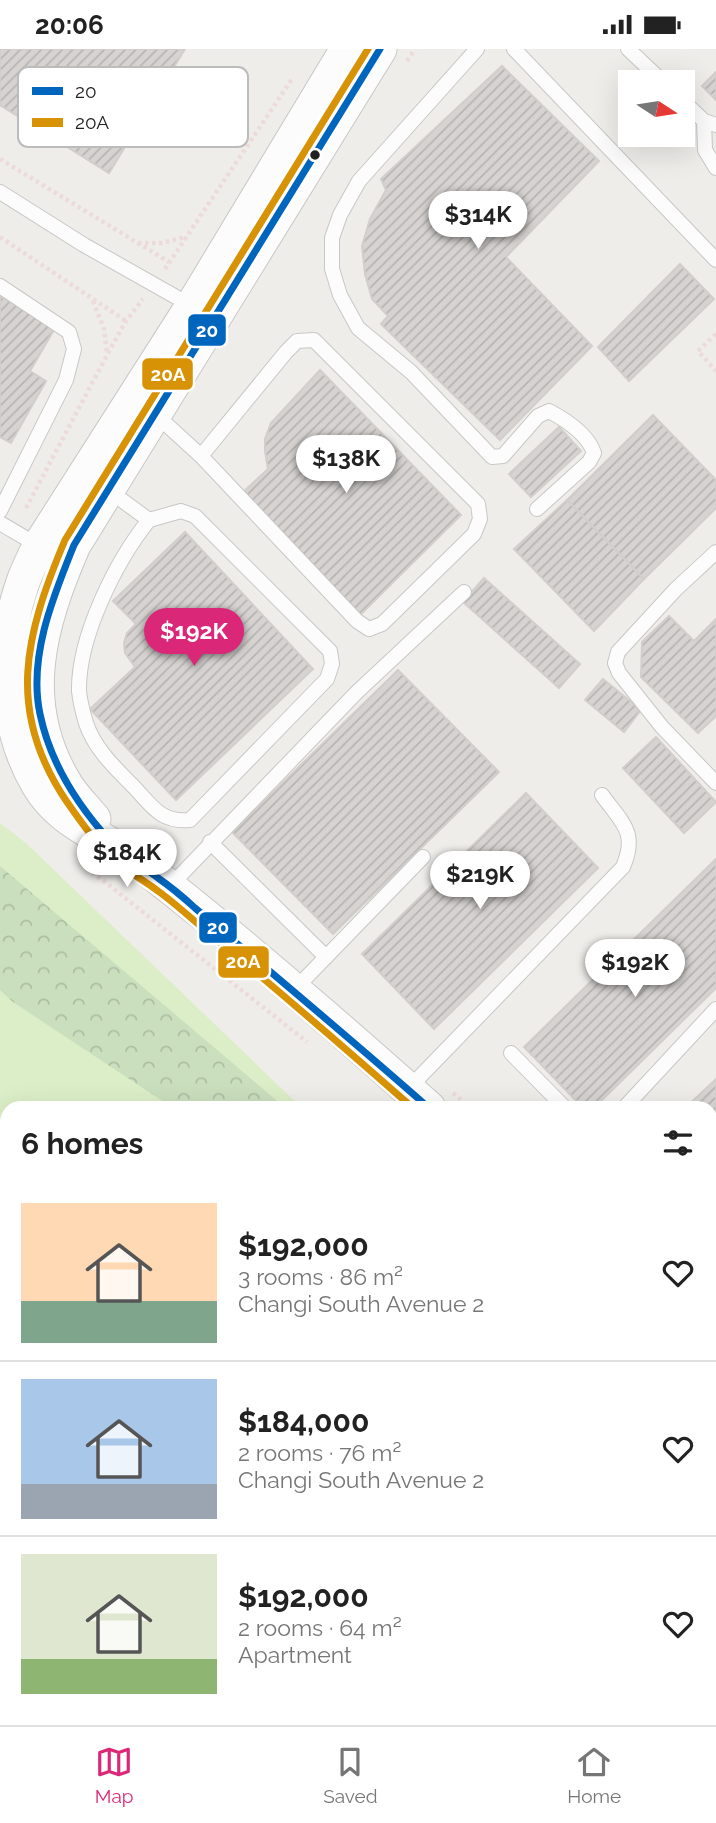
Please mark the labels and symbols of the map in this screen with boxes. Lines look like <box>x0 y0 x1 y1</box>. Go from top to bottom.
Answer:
legend <box>18 67 248 147</box>
north arrow <box>618 70 695 147</box>
text: 20 <box>75 80 97 102</box>
text: 20A <box>75 111 109 133</box>
unlabelled marker <box>308 148 322 162</box>
pin: $314K <box>429 191 527 251</box>
line badge: 20 <box>187 313 227 347</box>
text: 20 <box>196 319 218 341</box>
line badge: 20A <box>141 357 194 391</box>
text: 20A <box>151 363 186 385</box>
pin: $138K <box>297 435 395 495</box>
pin: $192K <box>145 609 243 668</box>
pin: $184K <box>78 829 176 889</box>
pin: $219K <box>431 851 529 911</box>
line badge: 20 <box>198 911 238 944</box>
text: 20 <box>207 916 229 938</box>
pin: $192K <box>586 939 684 999</box>
line badge: 20A <box>217 945 270 979</box>
text: 20A <box>226 950 261 972</box>

